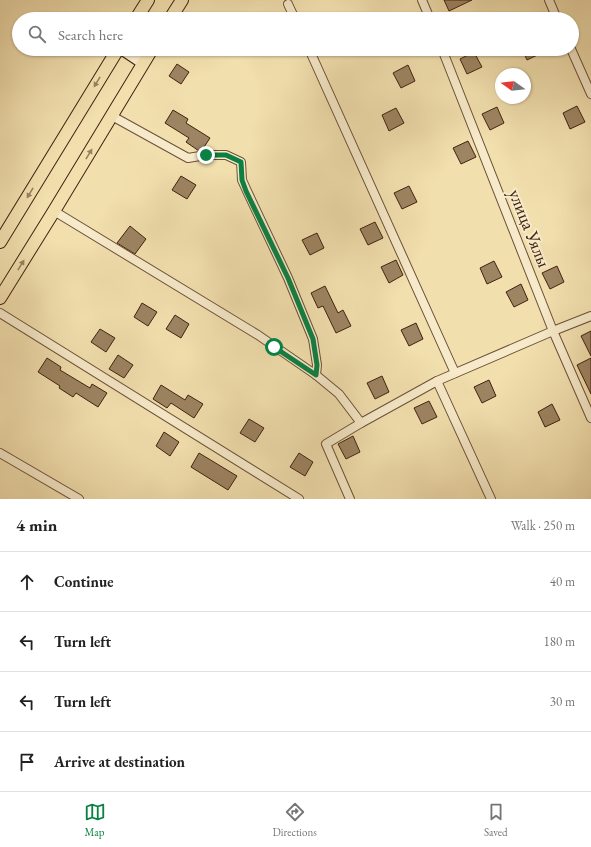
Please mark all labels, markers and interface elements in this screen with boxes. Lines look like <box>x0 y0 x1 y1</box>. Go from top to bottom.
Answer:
search box <box>12 12 579 56</box>
icon: search <box>26 23 48 45</box>
text: Search here <box>58 25 123 44</box>
north arrow <box>495 68 531 104</box>
one-way arrow <box>94 76 101 88</box>
route end <box>197 146 215 164</box>
one-way arrow <box>85 149 93 159</box>
street label: улица Уялы <box>504 185 556 271</box>
one-way arrow <box>26 187 33 199</box>
one-way arrow <box>17 259 24 271</box>
route start <box>265 338 283 356</box>
text: 4 min <box>16 514 57 536</box>
text: Walk · 250 m <box>511 517 575 534</box>
icon: ahead <box>16 571 38 593</box>
text: Continue <box>54 572 114 591</box>
text: 40 m <box>550 573 575 590</box>
icon: left <box>16 631 38 653</box>
text: Turn left <box>54 632 111 651</box>
text: 180 m <box>544 633 575 650</box>
icon: left <box>16 691 38 713</box>
text: Turn left <box>54 692 111 711</box>
text: 30 m <box>550 693 575 710</box>
icon: arrive <box>16 751 38 773</box>
text: Arrive at destination <box>54 752 185 771</box>
tab: Map <box>84 801 106 839</box>
tab: Directions <box>273 801 317 839</box>
tab: Saved <box>484 801 507 839</box>

